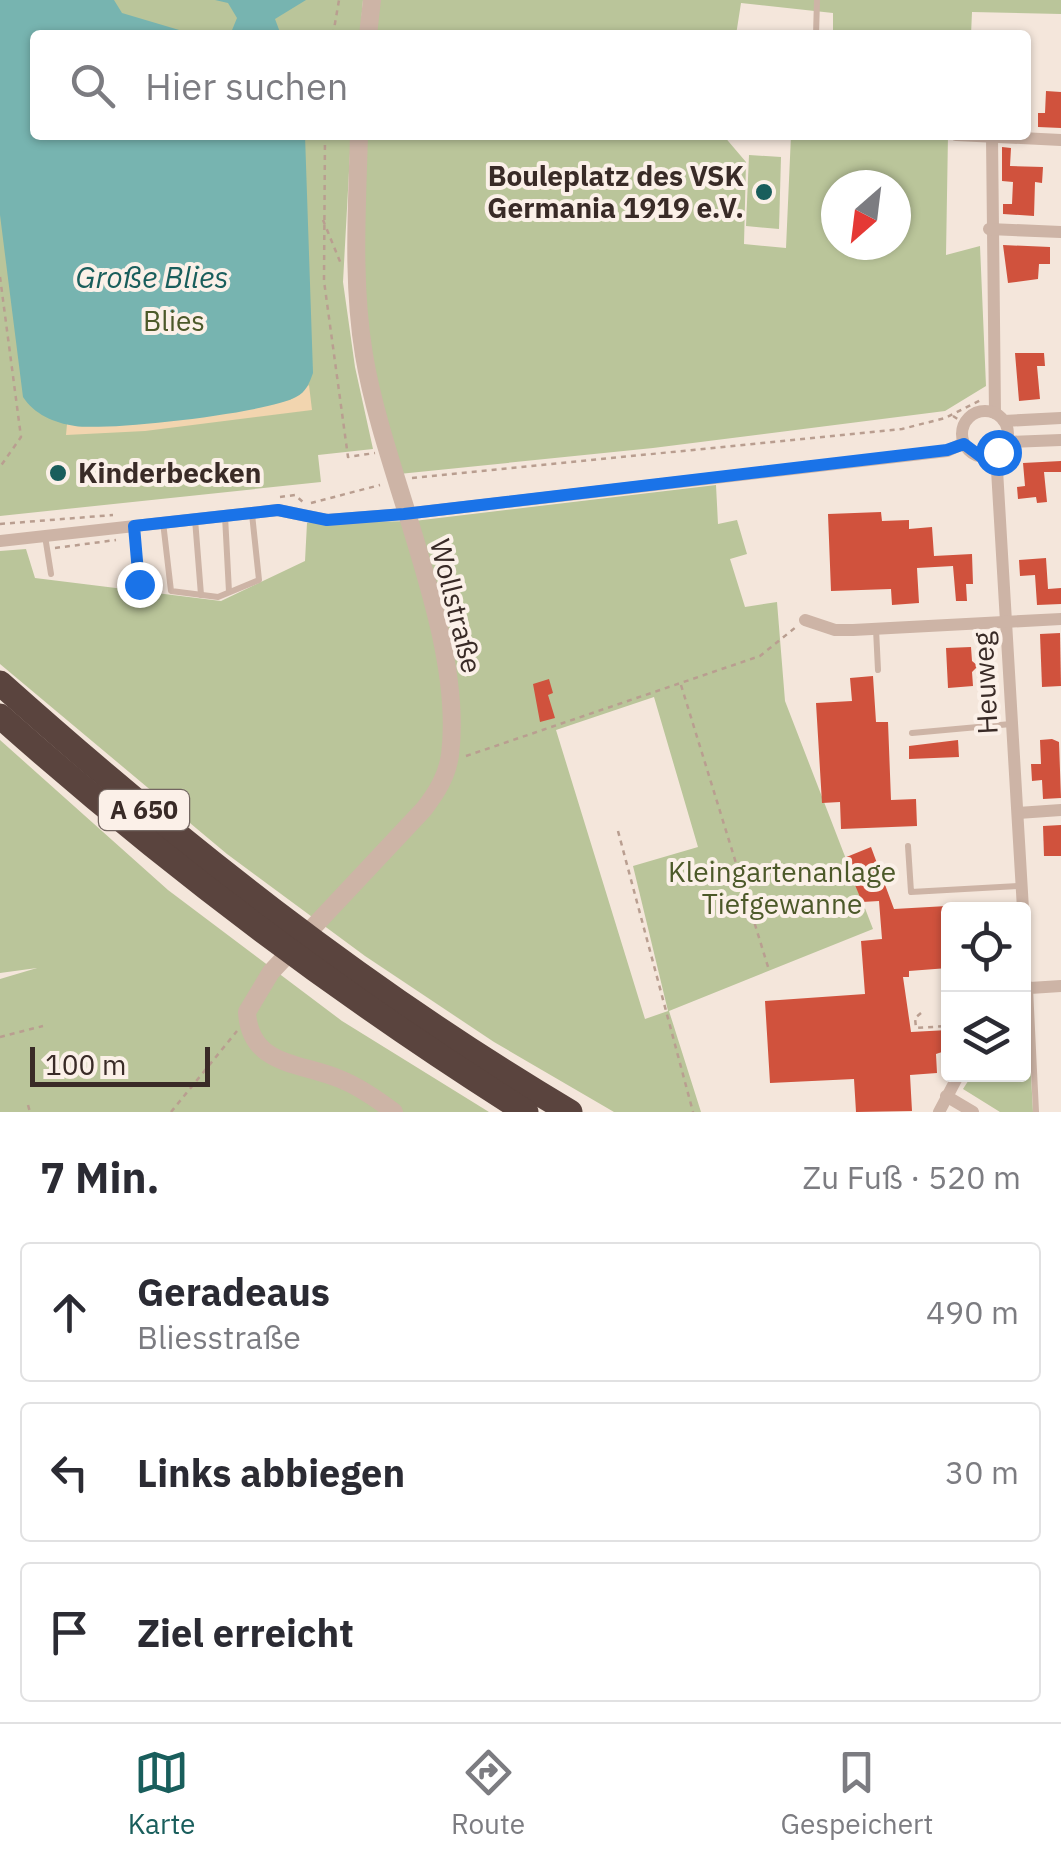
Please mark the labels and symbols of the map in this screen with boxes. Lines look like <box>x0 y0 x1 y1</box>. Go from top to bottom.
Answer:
place label: Bouleplatz des VSK Germania 1919 e.V. <box>487 157 745 226</box>
north arrow <box>821 170 911 260</box>
marker: Bouleplatz des VSK Germania 1919 e.V. <box>753 181 775 203</box>
water label: Große Blies <box>76 257 228 296</box>
park label: Blies <box>143 302 205 339</box>
route start <box>976 430 1022 476</box>
place label: Kinderbecken <box>78 454 261 491</box>
marker: Kinderbecken <box>47 462 69 484</box>
street label: Wollstraße <box>422 535 491 677</box>
route end <box>117 562 163 608</box>
street label: Heuweg <box>963 631 1006 735</box>
road number: A 650 <box>99 790 189 830</box>
park label: Kleingartenanlage Tiefgewanne <box>668 853 896 922</box>
scale bar <box>30 1042 210 1086</box>

